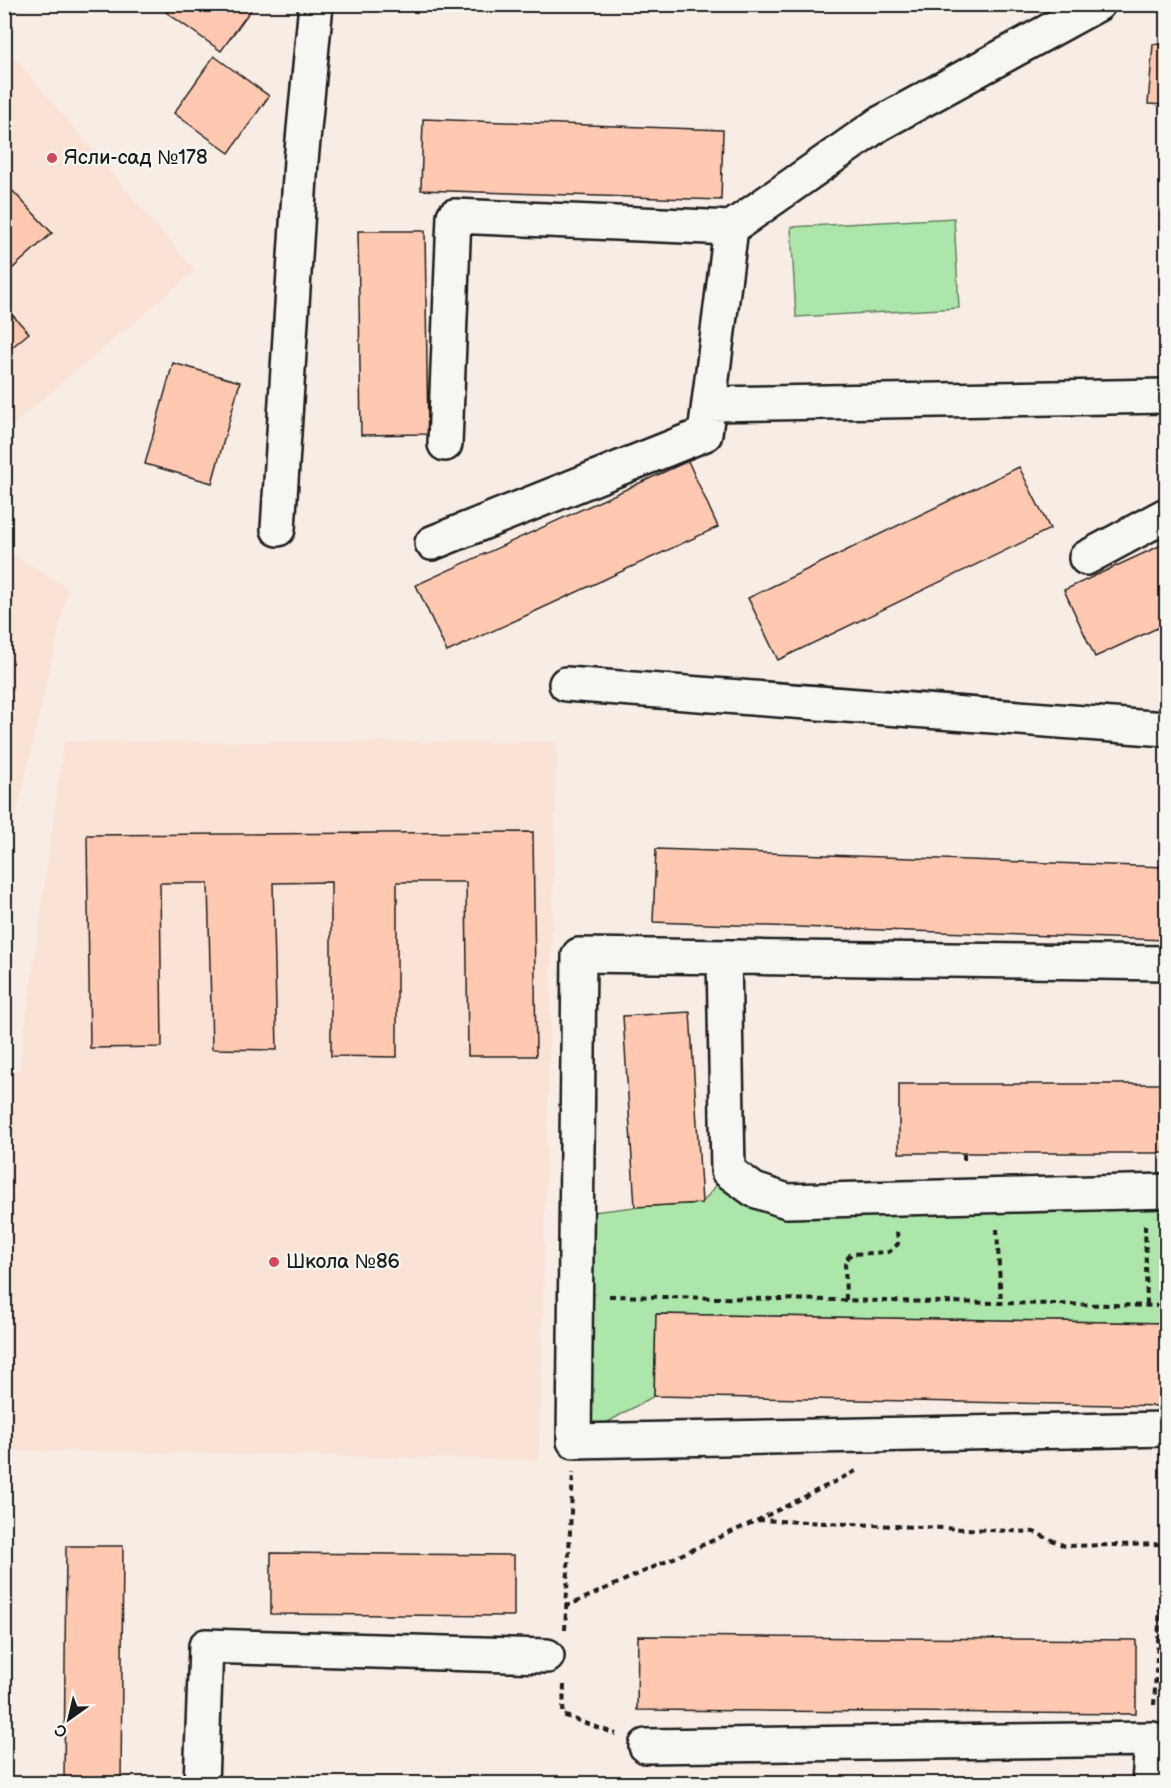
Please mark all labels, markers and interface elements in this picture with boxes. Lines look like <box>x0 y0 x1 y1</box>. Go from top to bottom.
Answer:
place label: Ясли-сад №178 <box>64 146 208 170</box>
marker: Ясли-сад №178 <box>45 151 59 165</box>
place label: Школа №86 <box>286 1250 400 1274</box>
marker: Школа №86 <box>267 1255 281 1269</box>
north arrow <box>39 1689 99 1749</box>
text: С <box>52 1719 71 1741</box>

